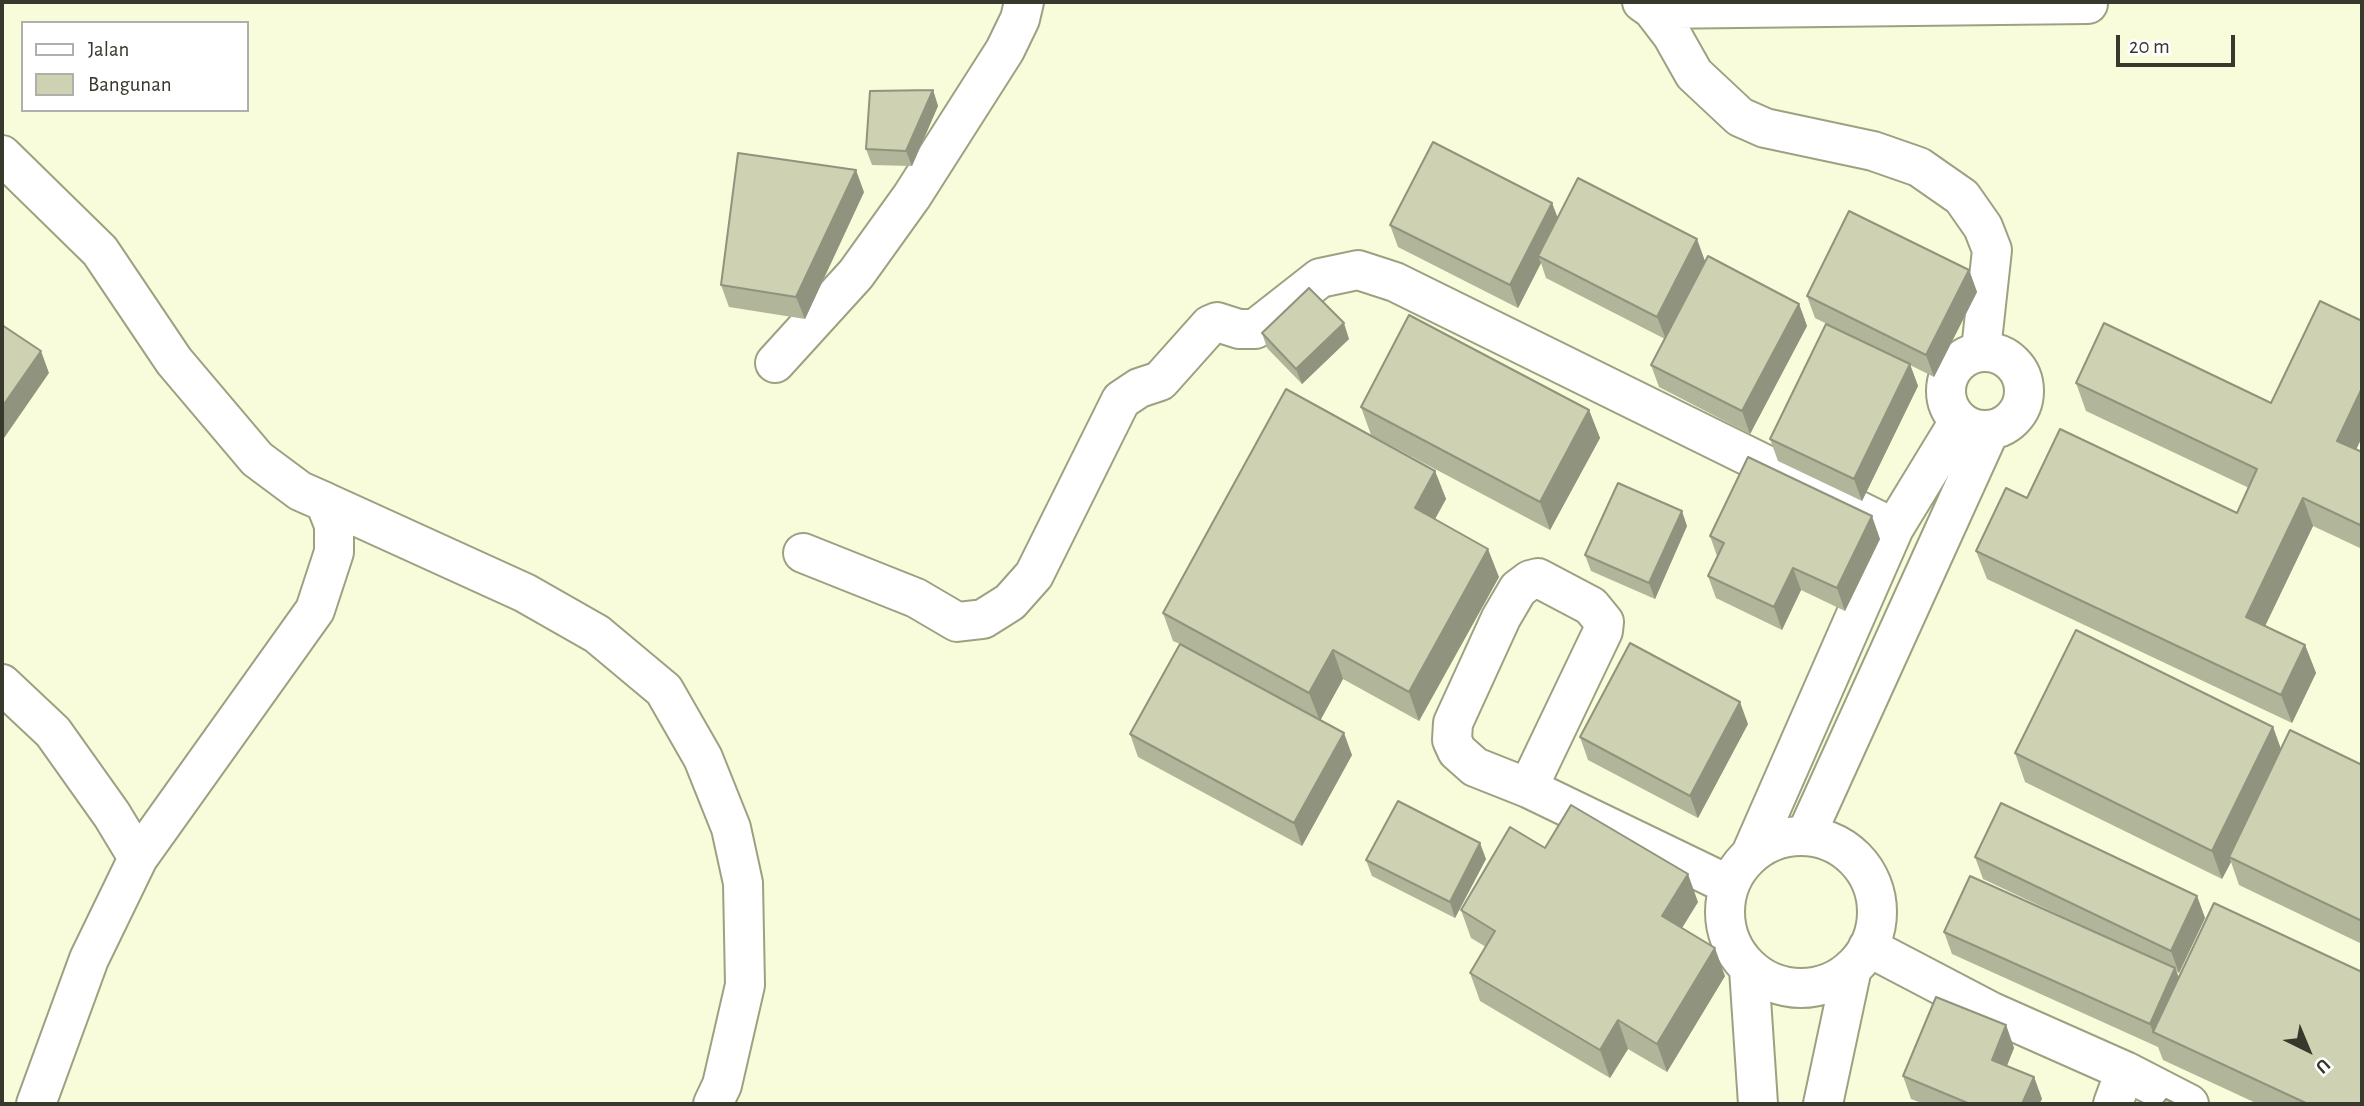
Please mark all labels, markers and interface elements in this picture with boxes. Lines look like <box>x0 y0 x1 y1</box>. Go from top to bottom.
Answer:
legend <box>21 21 248 112</box>
scale bar <box>2119 21 2238 65</box>
text: 20 m <box>2129 36 2170 57</box>
text: Jalan <box>88 39 129 60</box>
text: Bangunan <box>88 74 172 95</box>
north arrow <box>2273 1015 2343 1085</box>
text: U <box>2312 1055 2334 1077</box>

